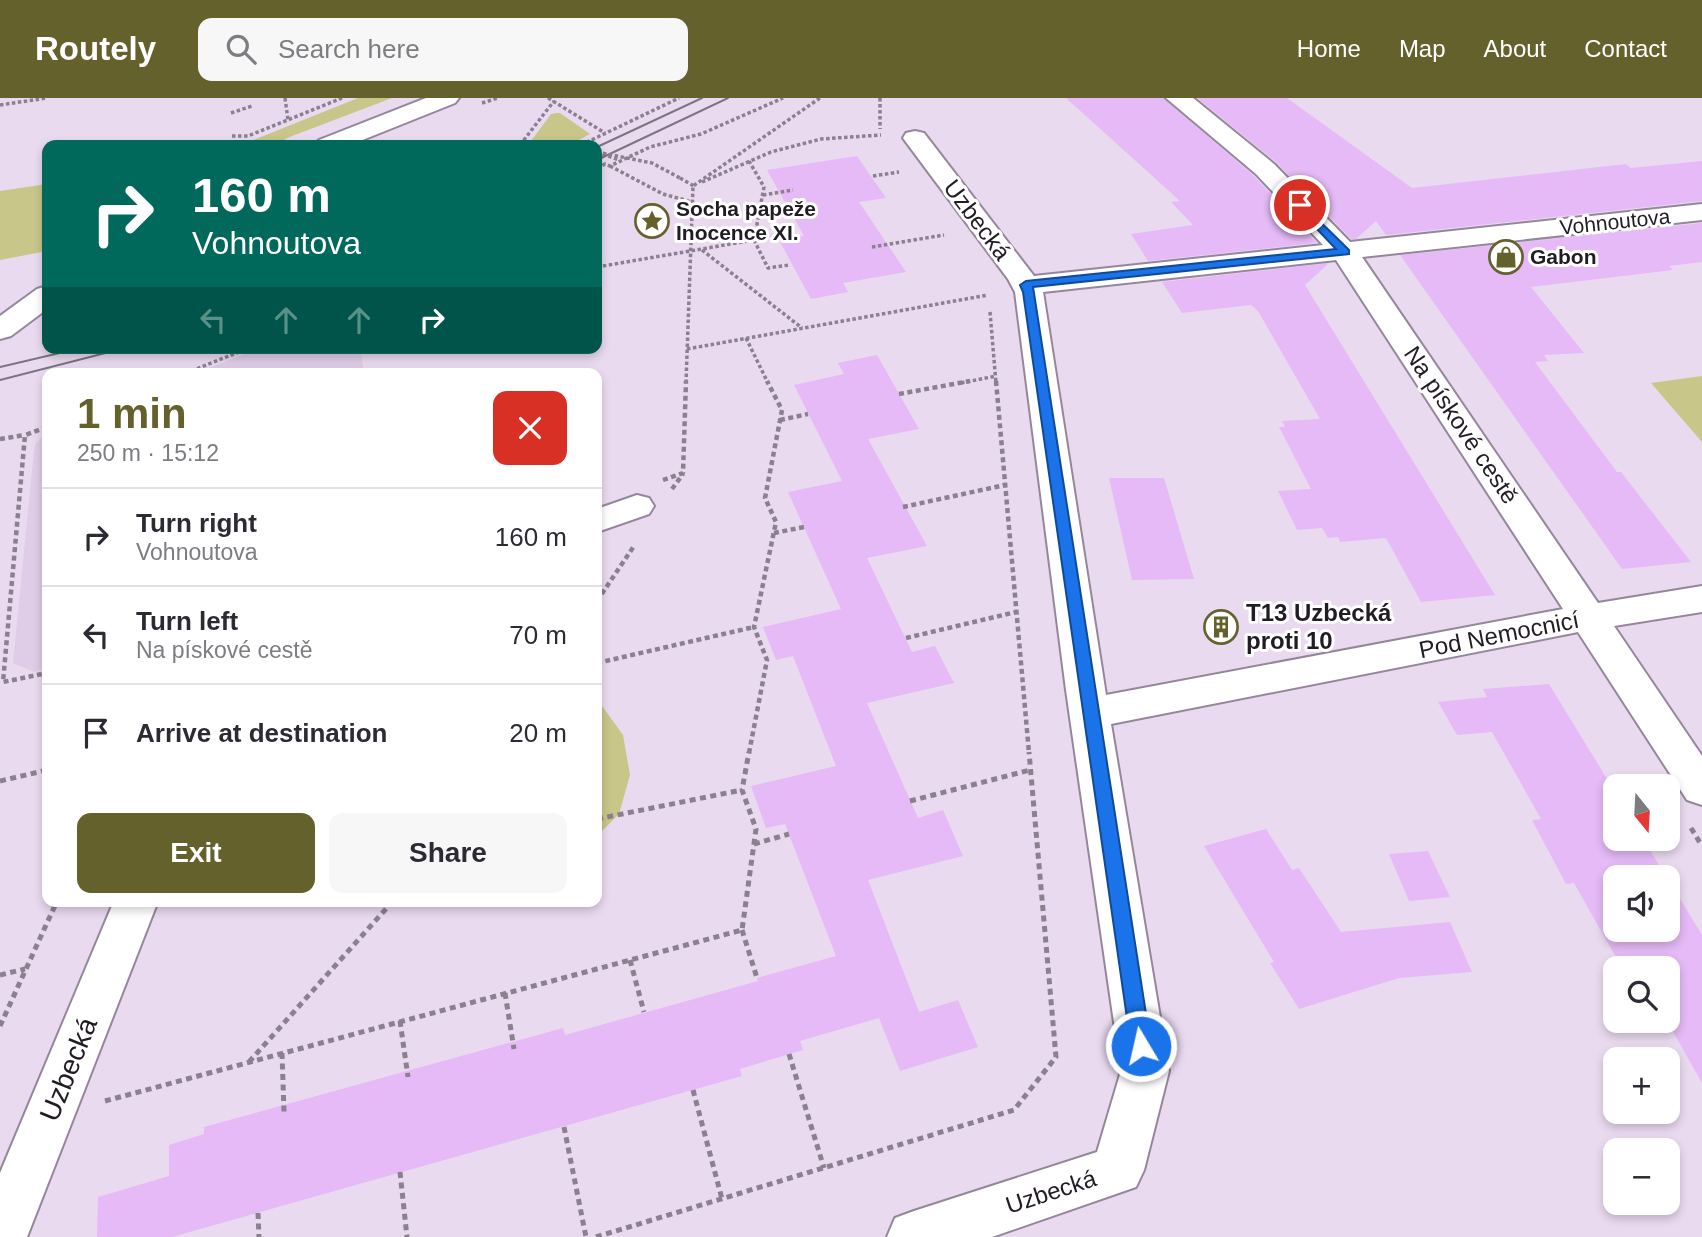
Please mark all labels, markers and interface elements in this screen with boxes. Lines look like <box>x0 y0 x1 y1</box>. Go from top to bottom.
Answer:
search box <box>198 18 688 81</box>
text: Routely <box>35 30 156 67</box>
icon: search <box>222 30 260 68</box>
text: Search here <box>278 34 420 64</box>
text: Home <box>1297 35 1361 62</box>
text: Map <box>1399 35 1446 62</box>
text: About <box>1484 35 1546 62</box>
text: Contact <box>1584 35 1667 62</box>
icon: right <box>77 168 168 259</box>
text: 160 m <box>192 168 331 222</box>
street label: Uzbecká <box>939 174 1017 266</box>
pin <box>1270 175 1330 235</box>
icon: arrive <box>1281 186 1319 224</box>
place label: Socha papeže Inocence XI. <box>676 197 816 244</box>
place icon: Socha papeže Inocence XI. <box>633 202 671 240</box>
street label: Vohnoutova <box>1559 204 1672 239</box>
text: Vohnoutova <box>192 225 361 261</box>
shop icon: Gabon <box>1487 238 1525 276</box>
place label: Gabon <box>1530 245 1597 268</box>
icon: left <box>194 301 232 339</box>
icon: ahead <box>267 301 305 339</box>
icon: ahead <box>340 301 378 339</box>
icon: right <box>413 301 451 339</box>
street label: Na pískové cestě <box>1399 341 1524 509</box>
text: 1 min <box>77 390 187 437</box>
button: close <box>493 391 567 465</box>
text: 250 m · 15:12 <box>77 440 219 466</box>
text: Turn right <box>136 508 257 538</box>
icon: right <box>77 518 115 556</box>
text: 160 m <box>495 522 567 552</box>
text: Vohnoutova <box>136 539 258 565</box>
place label: T13 Uzbecká proti 10 <box>1246 599 1392 654</box>
text: Turn left <box>136 606 238 636</box>
street label: Pod Nemocnicí <box>1416 606 1582 663</box>
building icon: T13 Uzbecká proti 10 <box>1202 608 1240 646</box>
icon: left <box>77 616 115 654</box>
text: 70 m <box>509 620 567 650</box>
text: Na pískové cestě <box>136 637 312 663</box>
icon: arrive <box>77 714 115 752</box>
text: Arrive at destination <box>136 718 387 748</box>
text: 20 m <box>509 718 567 748</box>
north arrow <box>1603 774 1680 850</box>
map controls <box>1603 774 1680 1215</box>
button: Exit <box>77 813 315 893</box>
button: Share <box>329 813 567 893</box>
button: sound <box>1603 865 1680 942</box>
button: search <box>1603 956 1680 1033</box>
position arrow <box>1104 1009 1178 1083</box>
street label: Uzbecká <box>34 1012 103 1125</box>
button: + <box>1603 1047 1680 1124</box>
button: − <box>1603 1138 1680 1215</box>
street label: Uzbecká <box>1002 1164 1100 1219</box>

